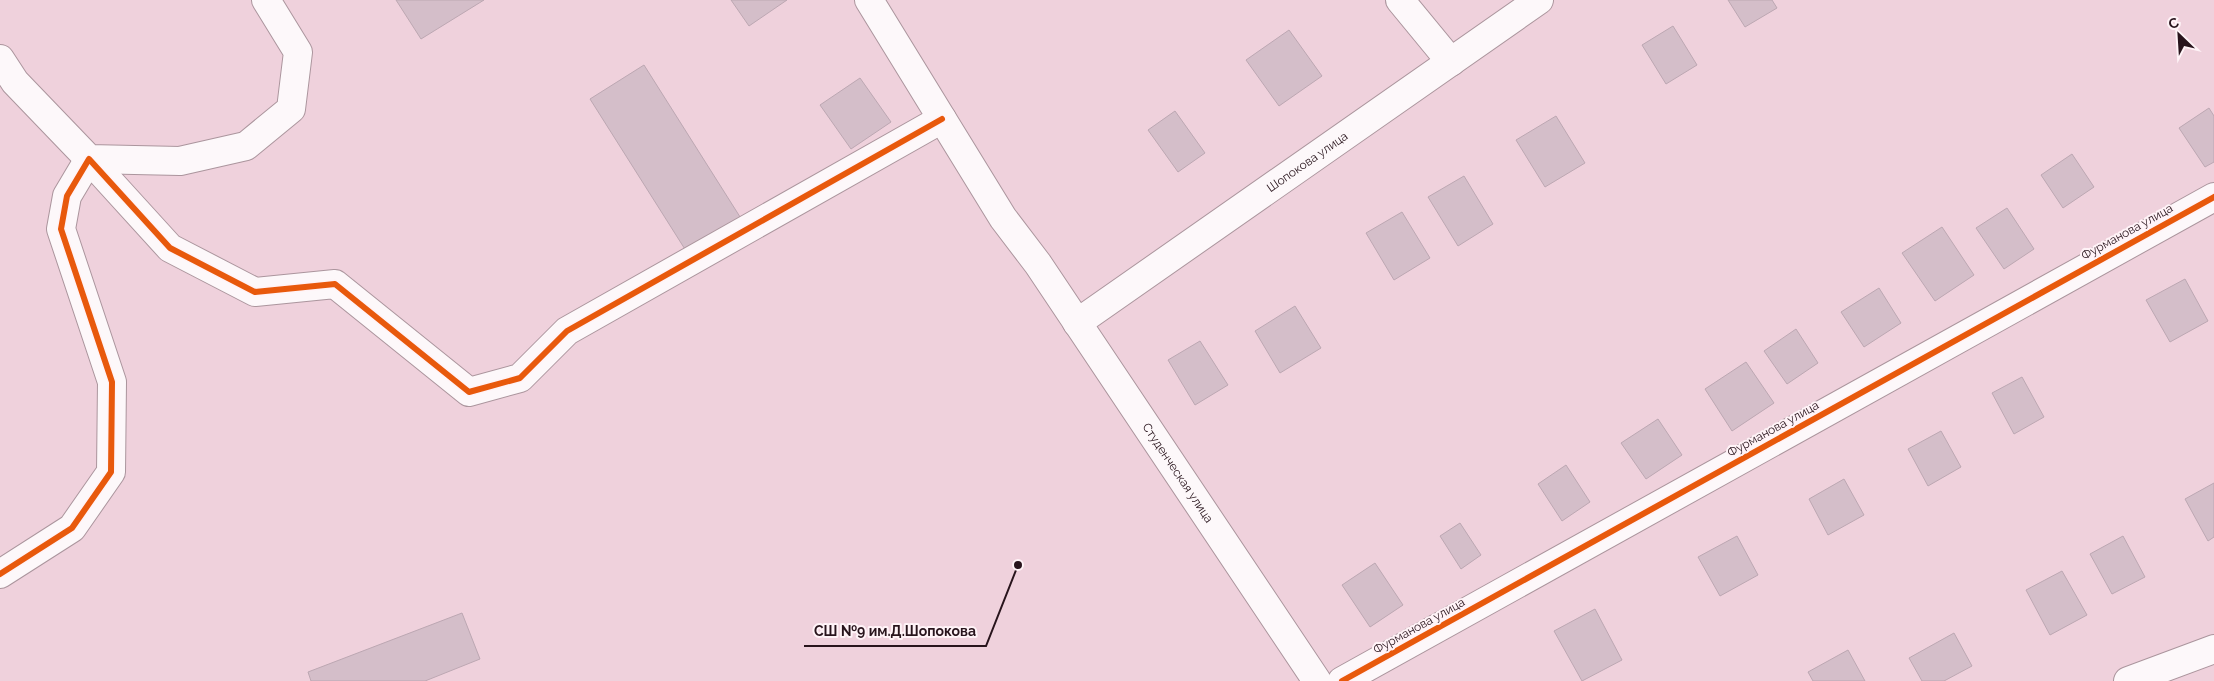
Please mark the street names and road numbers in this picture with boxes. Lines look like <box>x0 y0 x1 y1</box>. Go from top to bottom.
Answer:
street label: Шопокова улица <box>1264 129 1350 195</box>
street label: Фурманова улица <box>2079 201 2175 263</box>
street label: Фурманова улица <box>1725 398 1821 460</box>
street label: Студенческая улица <box>1139 420 1216 525</box>
street label: Фурманова улица <box>1371 595 1467 657</box>

